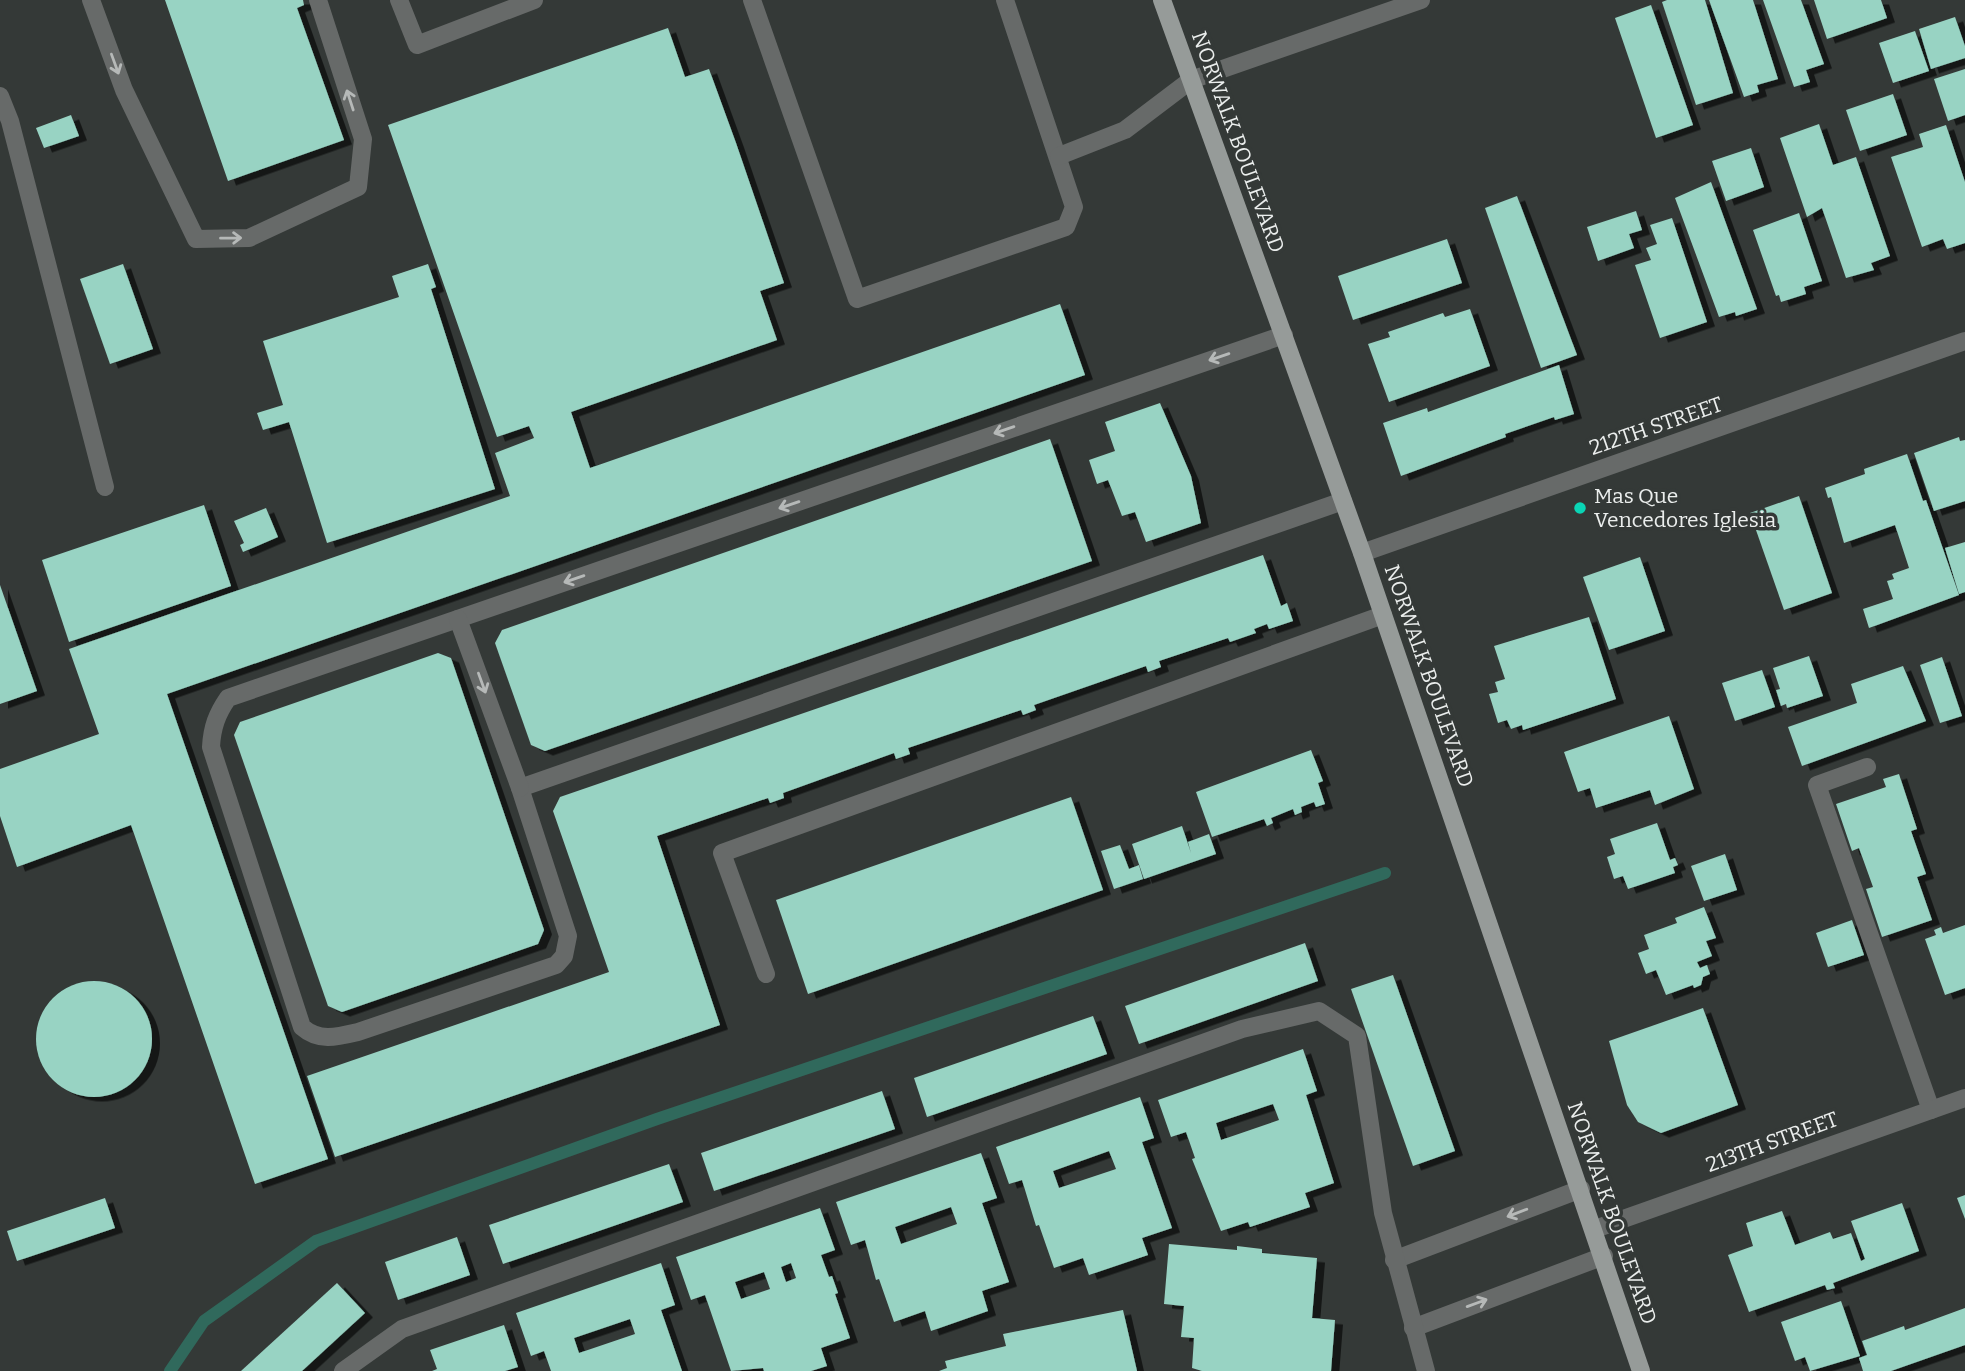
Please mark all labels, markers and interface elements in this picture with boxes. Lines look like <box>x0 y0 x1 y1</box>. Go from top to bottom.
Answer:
street label: NORWALK BOULEVARD <box>1186 28 1290 256</box>
one-way arrow <box>109 53 122 75</box>
one-way arrow <box>343 89 355 111</box>
one-way arrow <box>219 231 242 245</box>
one-way arrow <box>1209 352 1231 364</box>
street label: 212TH STREET <box>1586 391 1726 461</box>
one-way arrow <box>993 425 1015 437</box>
place label: Mas Que Vencedores Iglesia <box>1594 483 1777 533</box>
one-way arrow <box>778 500 800 512</box>
marker: Mas Que Vencedores Iglesia <box>1572 500 1588 516</box>
street label: NORWALK BOULEVARD <box>1379 561 1479 791</box>
one-way arrow <box>563 574 585 586</box>
one-way arrow <box>476 672 489 693</box>
street label: NORWALK BOULEVARD <box>1562 1098 1662 1328</box>
street label: 213TH STREET <box>1702 1106 1842 1178</box>
one-way arrow <box>1507 1208 1529 1221</box>
one-way arrow <box>1466 1296 1488 1309</box>

